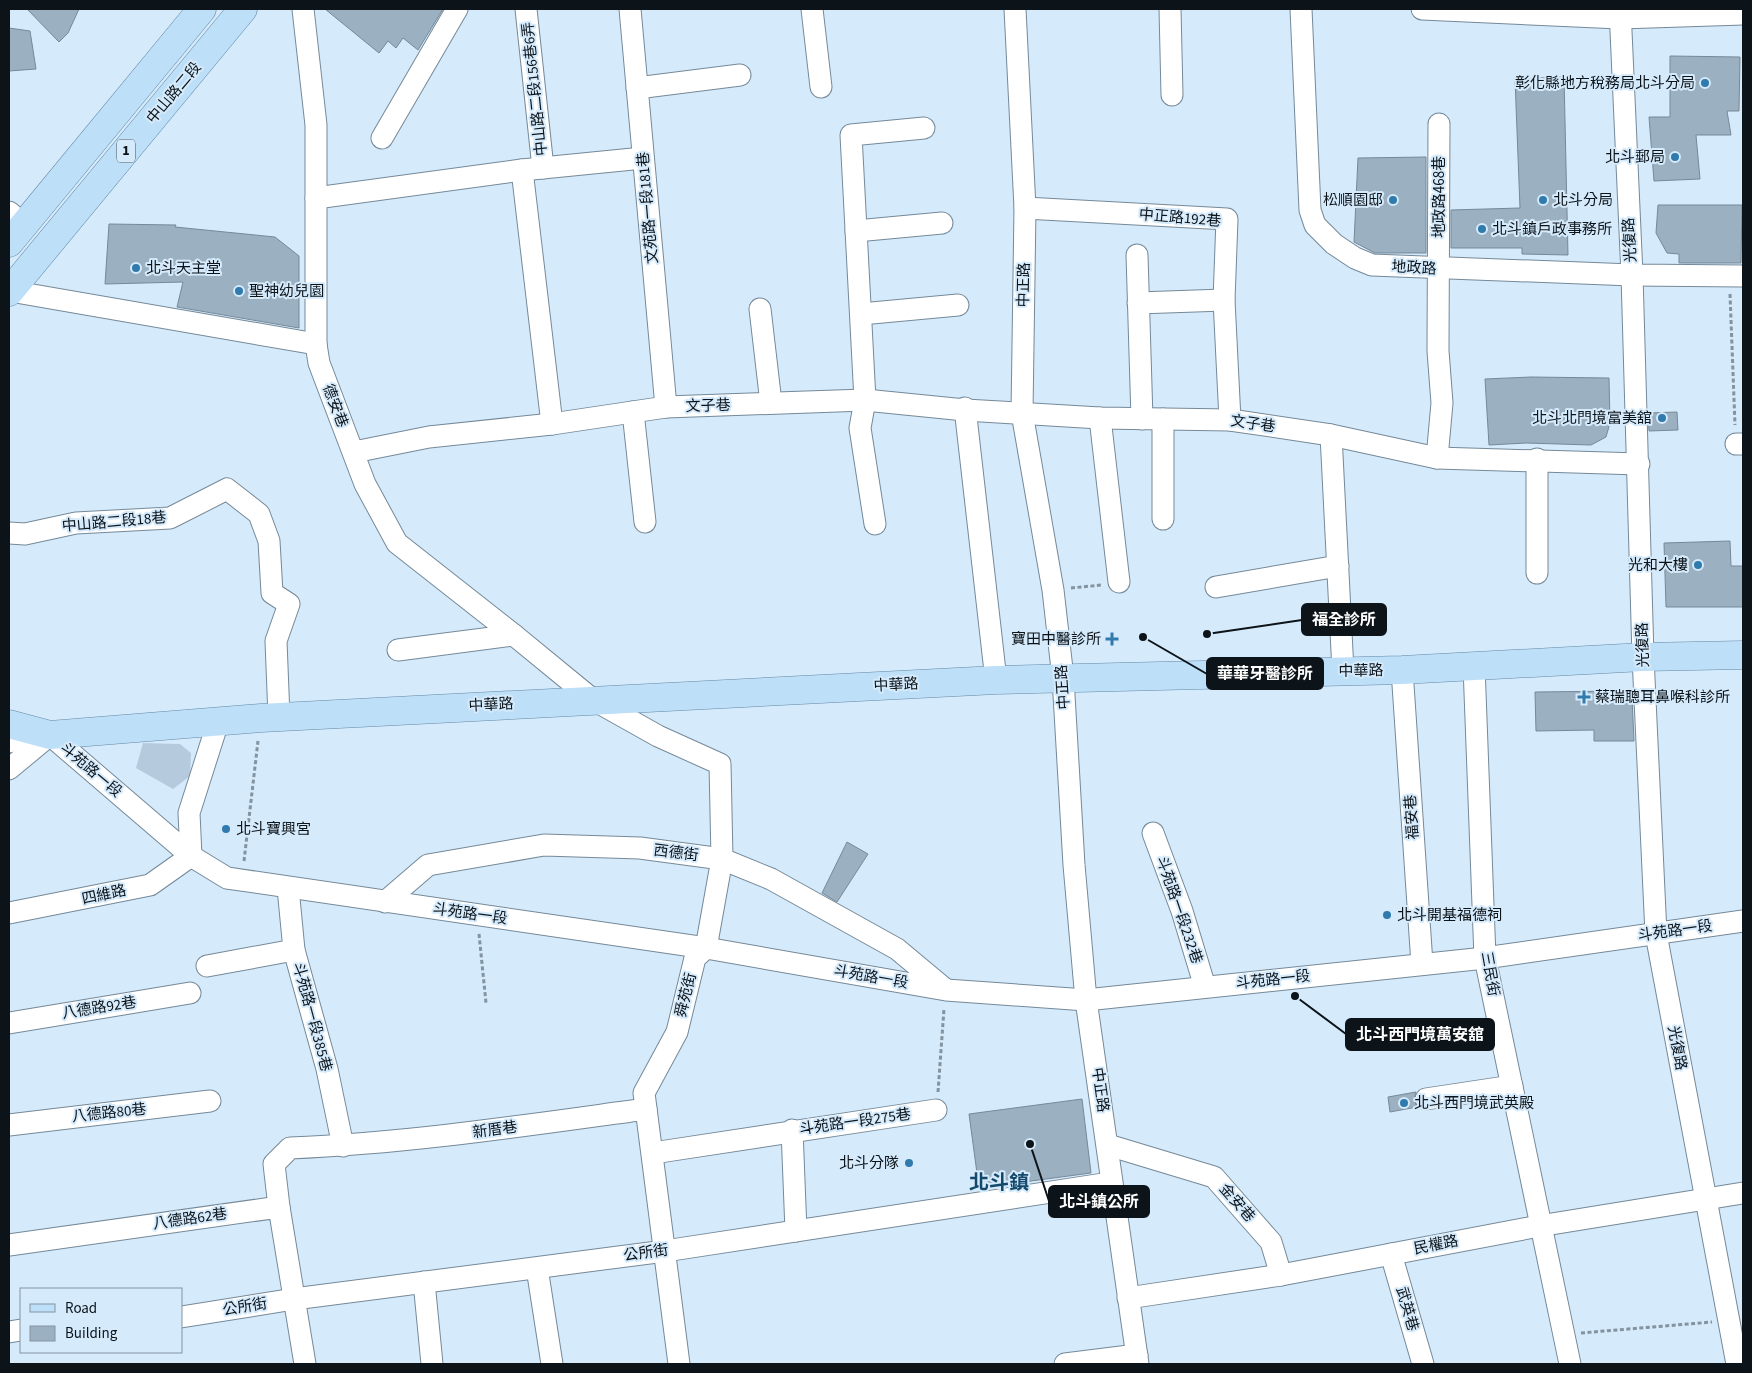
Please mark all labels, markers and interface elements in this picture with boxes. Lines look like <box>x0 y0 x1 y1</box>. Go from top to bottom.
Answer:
street label: 中山路二段156巷6弄 <box>518 21 552 157</box>
street label: 中山路二段 <box>142 58 206 128</box>
place label: 彰化縣地方稅務局北斗分局 <box>1515 73 1695 94</box>
marker: 彰化縣地方稅務局北斗分局 <box>1699 77 1711 89</box>
road number: 1 <box>117 140 135 162</box>
place label: 北斗郵局 <box>1605 147 1665 168</box>
street label: 文苑路一段181巷 <box>633 151 663 265</box>
marker: 北斗郵局 <box>1669 151 1681 163</box>
street label: 地政路468巷 <box>1429 156 1450 238</box>
place label: 松順園邸 <box>1323 190 1383 211</box>
place label: 北斗分局 <box>1553 190 1613 211</box>
marker: 松順園邸 <box>1387 194 1399 206</box>
marker: 北斗分局 <box>1537 194 1549 206</box>
street label: 中正路192巷 <box>1138 204 1222 232</box>
street label: 光復路 <box>1618 217 1642 263</box>
place label: 北斗鎮戶政事務所 <box>1492 219 1612 240</box>
marker: 北斗鎮戶政事務所 <box>1476 223 1488 235</box>
street label: 地政路 <box>1391 256 1437 280</box>
place label: 北斗天主堂 <box>146 258 221 279</box>
marker: 北斗天主堂 <box>130 262 142 274</box>
street label: 中正路 <box>1013 262 1035 308</box>
place label: 聖神幼兒園 <box>249 281 324 302</box>
marker: 聖神幼兒園 <box>233 285 245 297</box>
street label: 德安巷 <box>317 381 353 431</box>
street label: 文子巷 <box>685 395 731 417</box>
place label: 北斗北門境富美舘 <box>1532 408 1652 429</box>
street label: 文子巷 <box>1229 410 1277 438</box>
marker: 北斗北門境富美舘 <box>1656 412 1668 424</box>
street label: 中山路二段18巷 <box>61 507 167 537</box>
place label: 光和大樓 <box>1628 555 1688 576</box>
marker: 光和大樓 <box>1692 559 1704 571</box>
callout: 福全診所 <box>1302 604 1386 635</box>
text: 福全診所 <box>1312 609 1376 631</box>
street label: 光復路 <box>1632 622 1654 668</box>
place label: 寶田中醫診所 <box>1011 629 1101 650</box>
marker: 寶田中醫診所 <box>1105 632 1119 646</box>
callout: 華華牙醫診所 <box>1207 658 1323 689</box>
street label: 中華路 <box>1338 660 1384 682</box>
text: 華華牙醫診所 <box>1217 663 1313 685</box>
street label: 中正路 <box>1051 664 1075 710</box>
street label: 中華路 <box>873 673 919 697</box>
place label: 蔡瑞聰耳鼻喉科診所 <box>1595 687 1730 708</box>
marker: 蔡瑞聰耳鼻喉科診所 <box>1577 690 1591 704</box>
street label: 中華路 <box>468 693 514 717</box>
street label: 斗苑路一段 <box>56 738 126 802</box>
street label: 福安巷 <box>1400 794 1424 840</box>
place label: 北斗寶興宮 <box>236 819 311 840</box>
marker: 北斗寶興宮 <box>220 823 232 835</box>
street label: 西德街 <box>652 840 700 866</box>
street label: 斗苑路一段232巷 <box>1151 853 1207 967</box>
street label: 四維路 <box>80 880 128 910</box>
street label: 斗苑路一段 <box>431 898 509 930</box>
place label: 北斗開基福德祠 <box>1397 905 1502 926</box>
marker: 北斗開基福德祠 <box>1381 909 1393 921</box>
street label: 斗苑路一段 <box>1636 915 1714 947</box>
street label: 三民街 <box>1476 950 1504 998</box>
street label: 斗苑路一段385巷 <box>287 960 337 1074</box>
street label: 斗苑路一段 <box>832 960 910 994</box>
street label: 斗苑路一段 <box>1235 966 1311 994</box>
street label: 舜苑街 <box>670 971 702 1019</box>
street label: 八德路92巷 <box>60 992 138 1024</box>
callout: 北斗西門境萬安舘 <box>1346 1019 1494 1050</box>
text: 北斗西門境萬安舘 <box>1356 1024 1484 1046</box>
street label: 光復路 <box>1662 1024 1692 1072</box>
street label: 中正路 <box>1086 1066 1114 1114</box>
place label: 北斗西門境武英殿 <box>1414 1093 1534 1114</box>
marker: 北斗西門境武英殿 <box>1398 1097 1410 1109</box>
street label: 八德路80巷 <box>71 1099 147 1127</box>
street label: 斗苑路一段275巷 <box>798 1104 912 1140</box>
street label: 新厝巷 <box>471 1116 519 1144</box>
place label: 北斗分隊 <box>839 1153 899 1174</box>
marker: 北斗分隊 <box>903 1157 915 1169</box>
district label: 北斗鎮 <box>969 1169 1029 1197</box>
street label: 金安巷 <box>1214 1179 1260 1227</box>
callout: 北斗鎮公所 <box>1049 1186 1149 1217</box>
text: 北斗鎮公所 <box>1059 1191 1139 1213</box>
street label: 八德路62巷 <box>151 1203 229 1235</box>
street label: 民權路 <box>1412 1230 1460 1260</box>
street label: 公所街 <box>622 1239 670 1267</box>
street label: 武英巷 <box>1391 1284 1423 1334</box>
legend <box>20 1288 182 1353</box>
street label: 公所街 <box>221 1293 269 1321</box>
text: Road <box>65 1298 97 1319</box>
text: Building <box>65 1323 118 1344</box>

